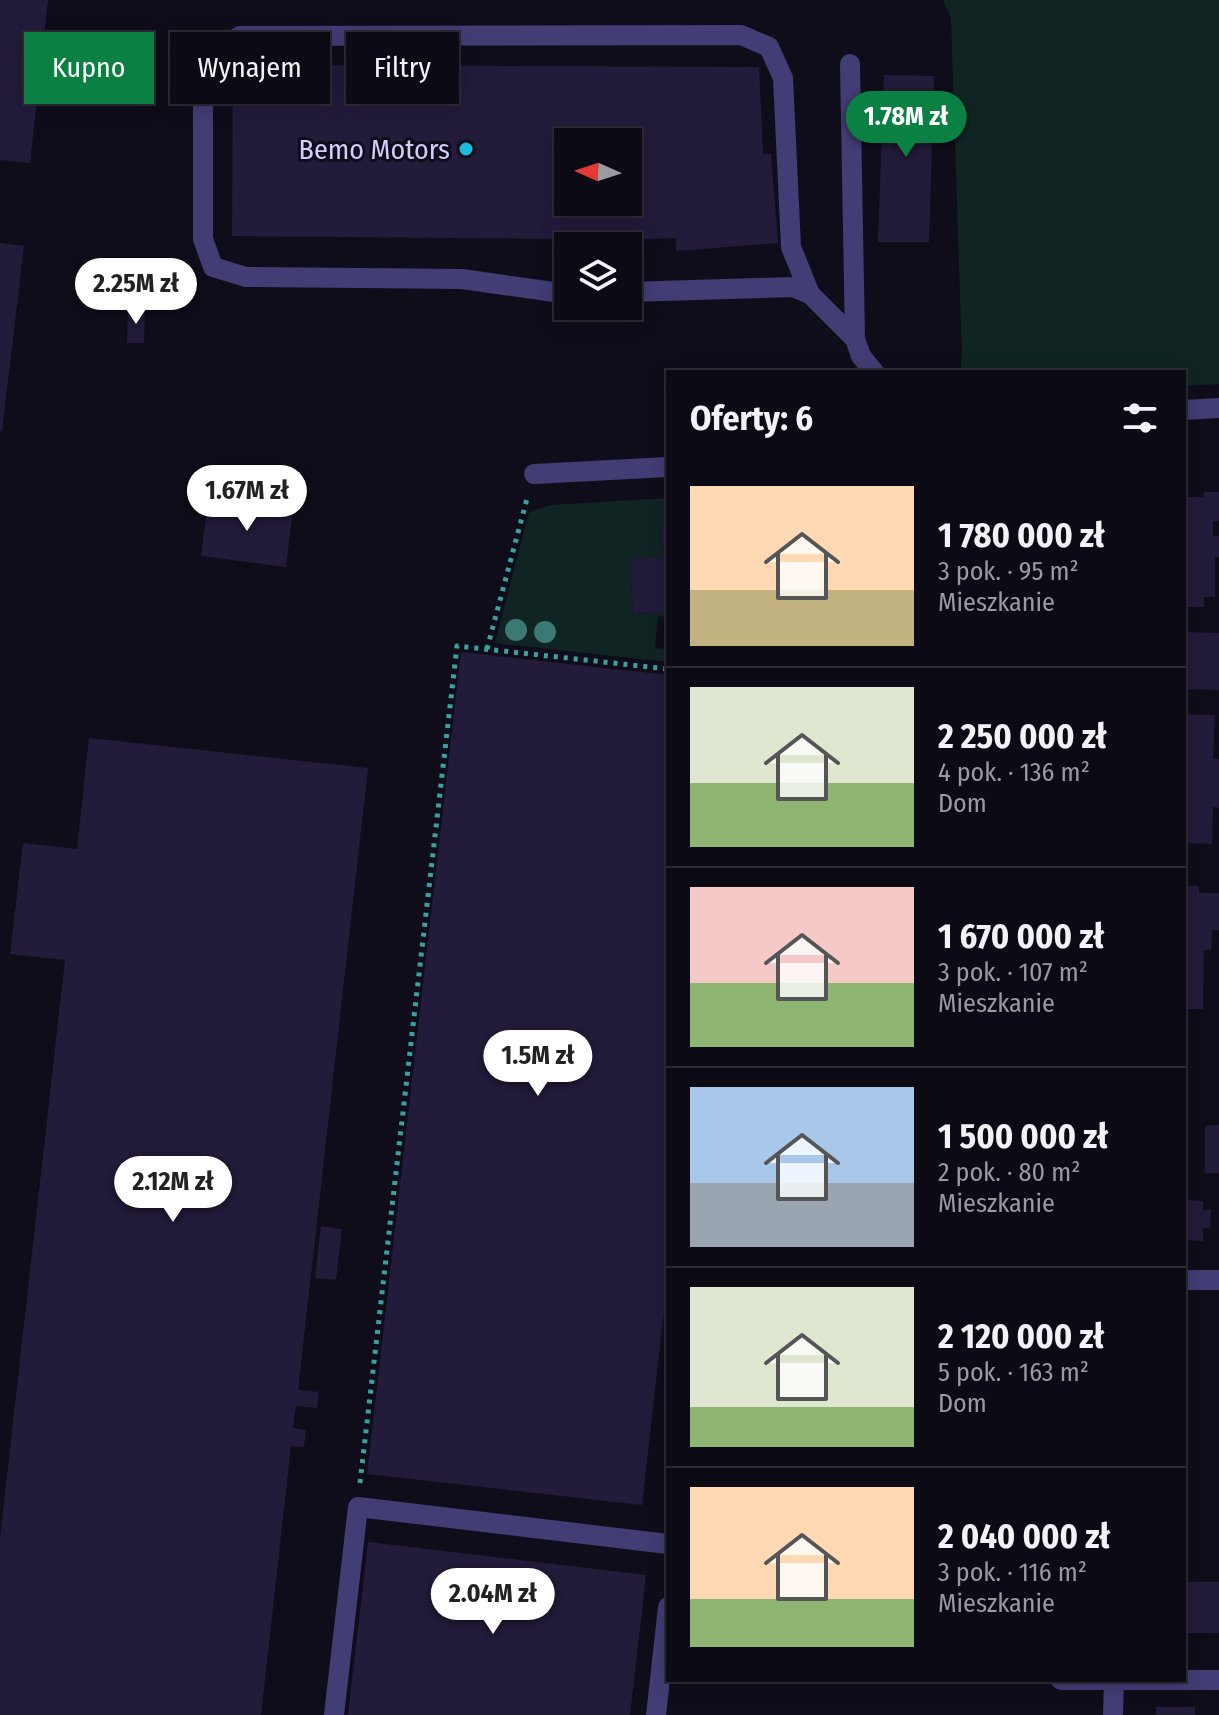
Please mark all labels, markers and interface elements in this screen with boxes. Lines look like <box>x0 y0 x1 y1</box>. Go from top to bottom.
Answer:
chip: Kupno <box>24 32 154 104</box>
chip: Wynajem <box>170 32 330 104</box>
chip: Filtry <box>346 32 459 104</box>
pin: 1.78M zł <box>823 91 989 159</box>
text: 1.78M zł <box>864 101 948 132</box>
north arrow <box>554 128 642 216</box>
map controls <box>554 128 642 320</box>
place label: Bemo Motors <box>299 133 450 166</box>
marker: Bemo Motors <box>457 140 475 158</box>
button: layers <box>554 232 642 320</box>
pin: 2.25M zł <box>53 258 219 326</box>
text: 2.25M zł <box>93 268 179 299</box>
icon: filters <box>1118 396 1162 440</box>
text: Oferty: 6 <box>690 398 813 439</box>
pin: 1.67M zł <box>164 465 330 533</box>
text: 1.67M zł <box>205 475 289 506</box>
text: 1 780 000 zł <box>938 515 1105 556</box>
icon: home <box>754 518 850 614</box>
text: 3 pok. · 95 m² <box>938 556 1079 587</box>
text: Mieszkanie <box>938 587 1055 618</box>
text: 2 250 000 zł <box>938 716 1107 757</box>
icon: home <box>754 719 850 815</box>
text: 4 pok. · 136 m² <box>938 757 1090 788</box>
text: Dom <box>938 788 987 819</box>
text: 1 670 000 zł <box>938 916 1104 957</box>
icon: home <box>754 919 850 1015</box>
text: 3 pok. · 107 m² <box>938 957 1088 988</box>
text: Mieszkanie <box>938 988 1055 1019</box>
pin: 1.5M zł <box>464 1030 612 1098</box>
text: 1.5M zł <box>501 1040 575 1071</box>
text: 1 500 000 zł <box>938 1116 1108 1157</box>
icon: home <box>754 1119 850 1215</box>
pin: 2.12M zł <box>90 1156 256 1224</box>
text: 2 pok. · 80 m² <box>938 1157 1080 1188</box>
text: 2.12M zł <box>132 1166 214 1197</box>
text: Mieszkanie <box>938 1188 1055 1219</box>
text: 2 120 000 zł <box>938 1316 1104 1357</box>
icon: home <box>754 1319 850 1415</box>
text: 5 pok. · 163 m² <box>938 1357 1089 1388</box>
text: Dom <box>938 1388 987 1419</box>
text: 2 040 000 zł <box>938 1516 1110 1557</box>
icon: home <box>754 1519 850 1615</box>
text: 3 pok. · 116 m² <box>938 1557 1087 1588</box>
pin: 2.04M zł <box>410 1568 576 1636</box>
text: 2.04M zł <box>449 1578 537 1609</box>
text: Mieszkanie <box>938 1588 1055 1619</box>

